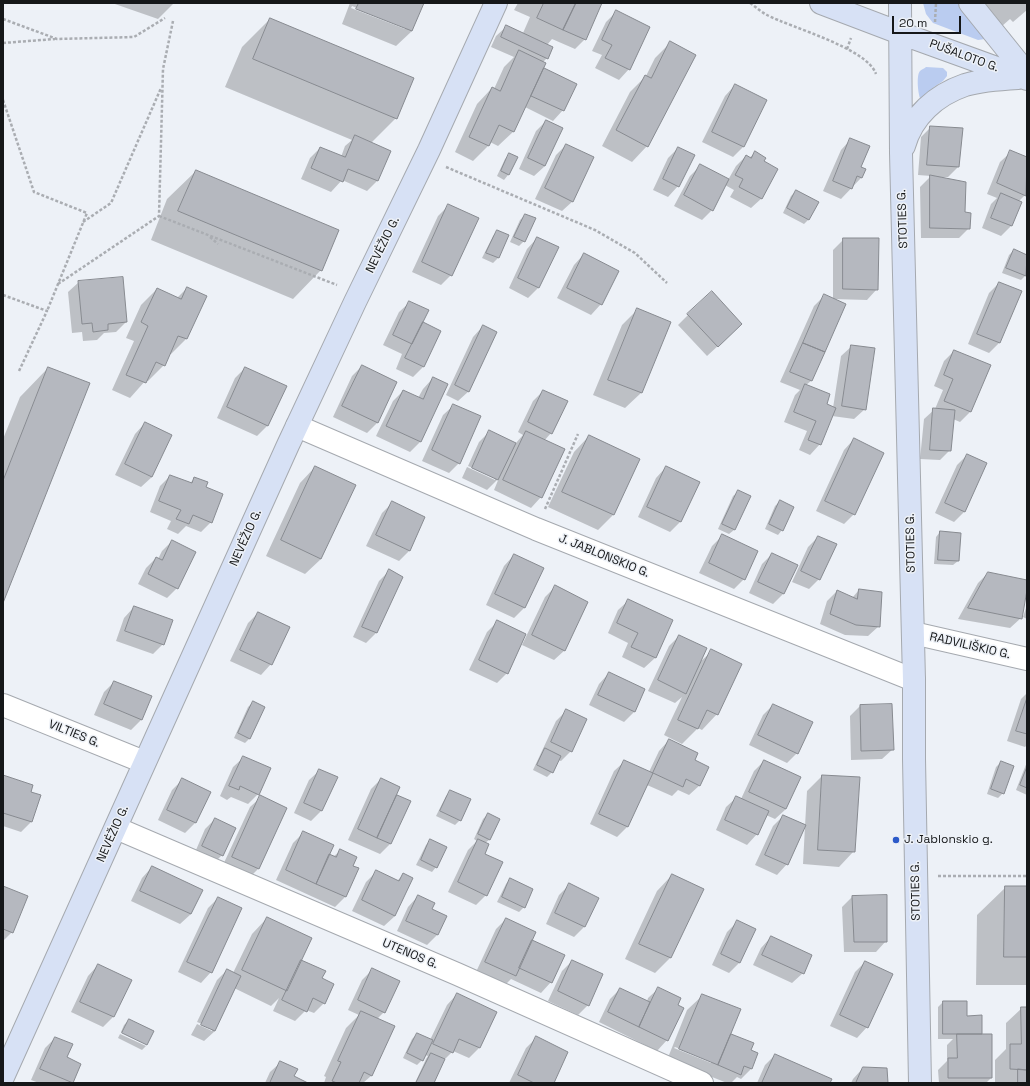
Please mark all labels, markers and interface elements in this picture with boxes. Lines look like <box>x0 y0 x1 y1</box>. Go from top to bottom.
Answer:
scale bar <box>894 8 963 34</box>
text: 20 m <box>899 15 927 31</box>
street label: PUŠALOTO G. <box>927 37 1001 75</box>
street label: STOTIES G. <box>895 189 911 249</box>
street label: NEVĖŽIO G. <box>363 215 403 275</box>
street label: NEVĖŽIO G. <box>227 507 265 569</box>
street label: STOTIES G. <box>903 513 919 573</box>
street label: J. JABLONSKIO G. <box>556 531 652 581</box>
street label: RADVILIŠKIO G. <box>928 630 1012 662</box>
street label: VILTIES G. <box>46 717 102 751</box>
street label: NEVĖŽIO G. <box>94 803 132 865</box>
place label: J. Jablonskio g. <box>904 833 993 847</box>
marker: J. Jablonskio g. <box>891 835 901 845</box>
street label: STOTIES G. <box>908 861 924 921</box>
street label: UTENOS G. <box>380 936 440 972</box>

